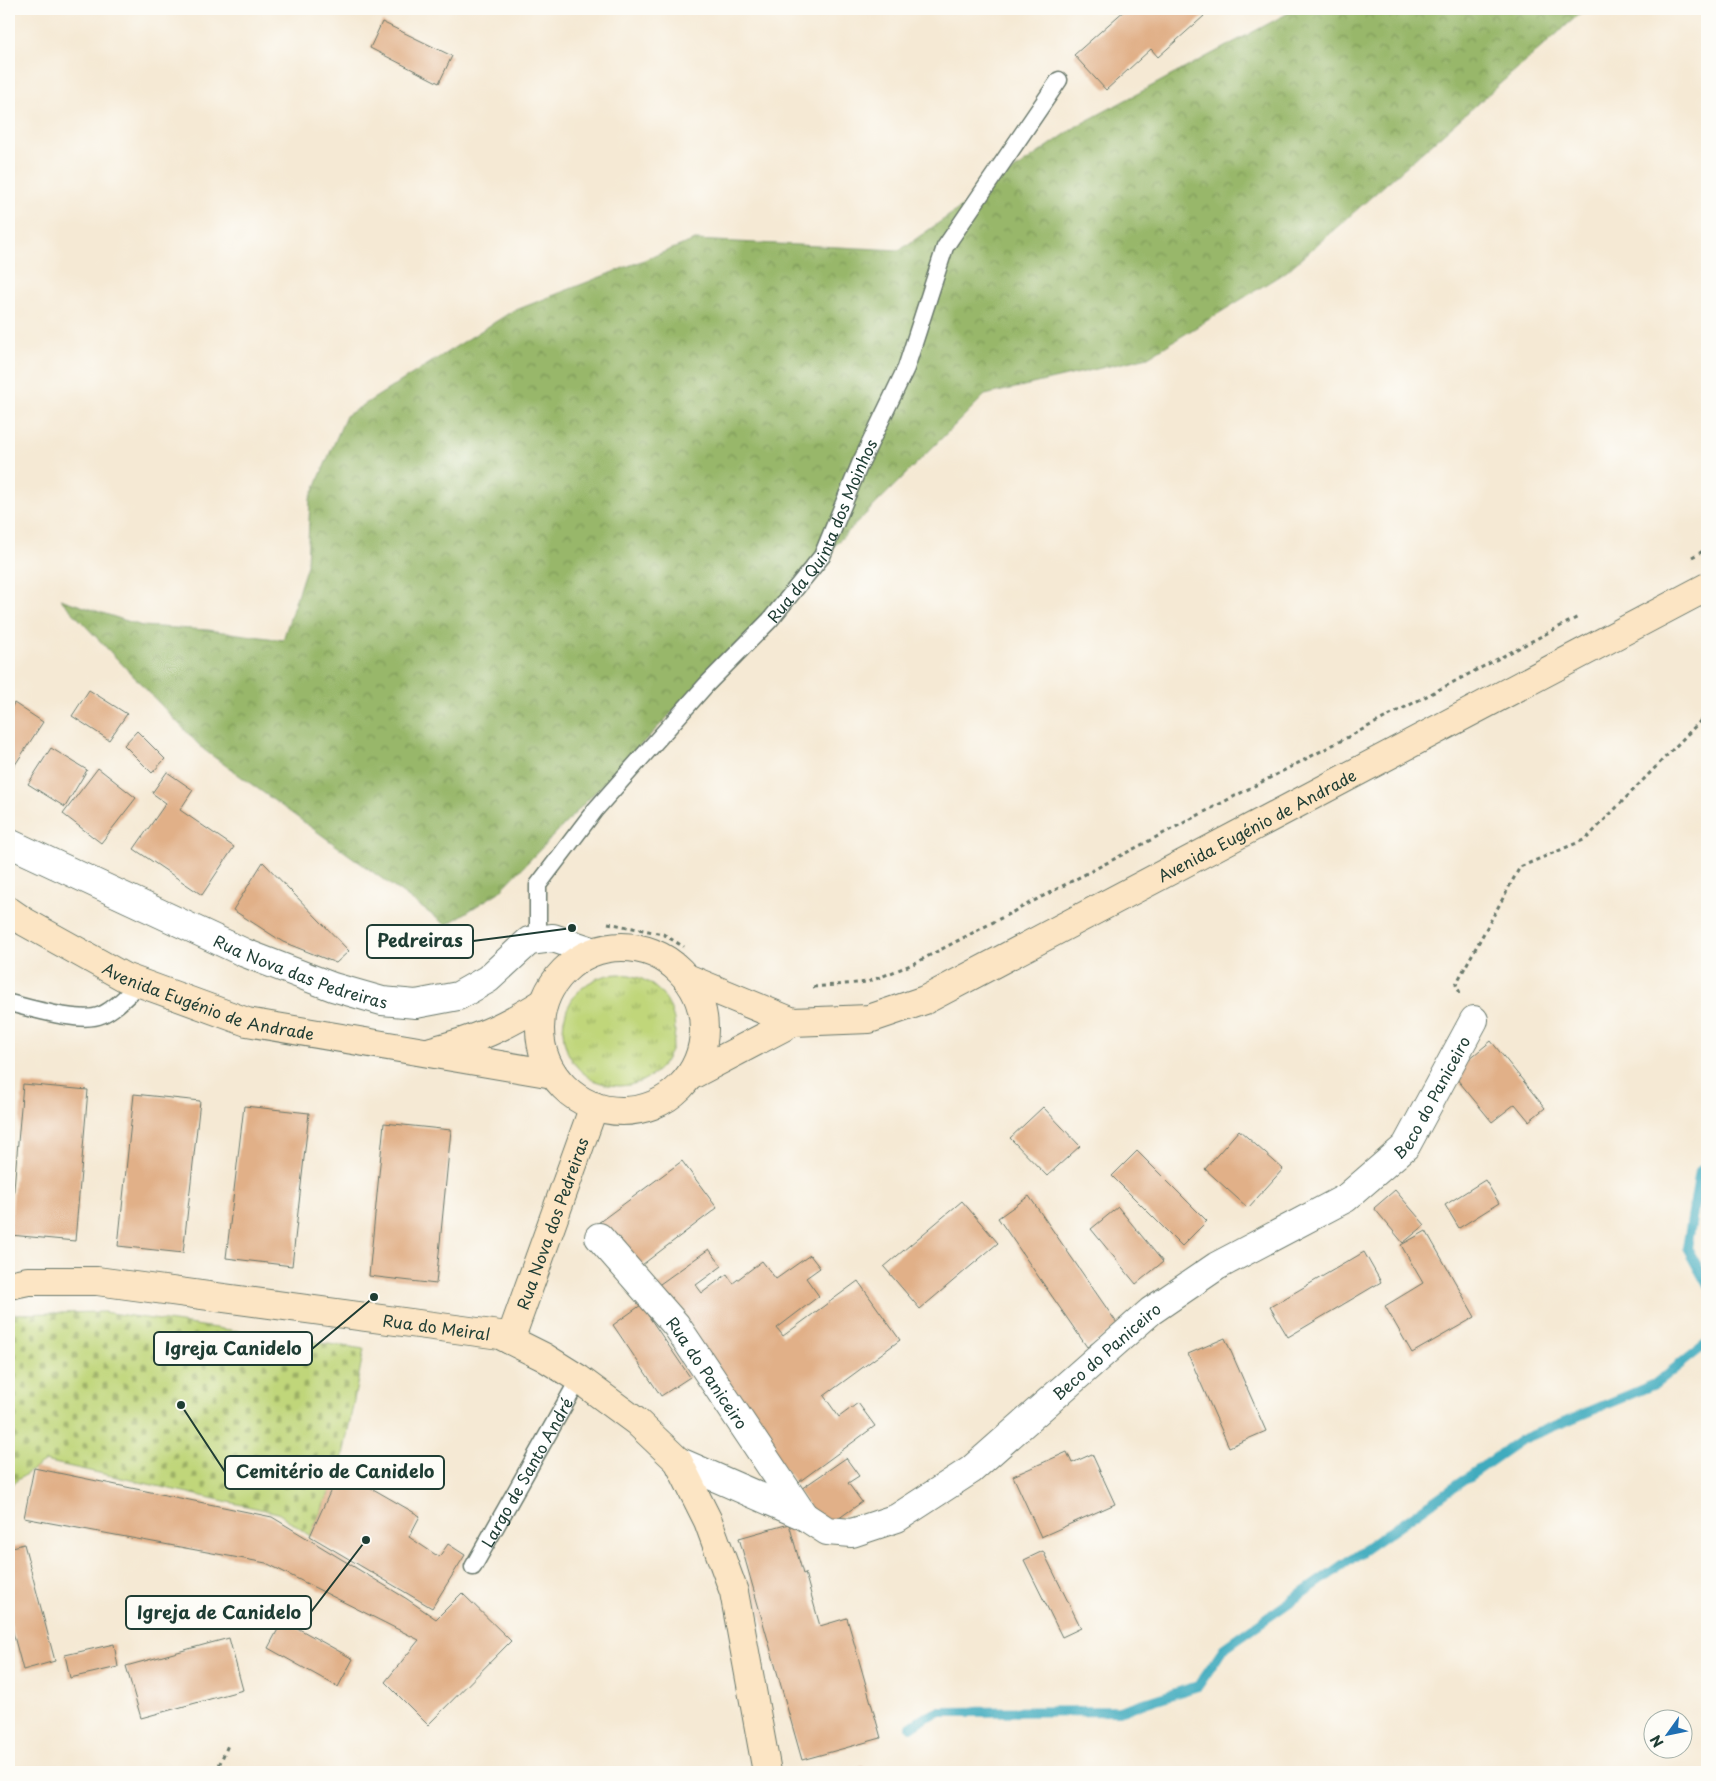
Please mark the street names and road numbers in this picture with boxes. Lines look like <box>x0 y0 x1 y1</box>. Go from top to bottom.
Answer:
street label: Rua da Quinta dos Moinhos <box>761 435 882 627</box>
street label: Avenida Eugénio de Andrade <box>1153 763 1360 887</box>
street label: Rua Nova das Pedreiras <box>210 928 388 1013</box>
street label: Avenida Eugénio de Andrade <box>99 956 316 1045</box>
street label: Beco do Paniceiro <box>1388 1031 1475 1164</box>
street label: Rua Nova dos Pedreiras <box>510 1134 594 1313</box>
street label: Beco do Paniceiro <box>1047 1296 1165 1405</box>
street label: Rua do Meiral <box>381 1307 492 1346</box>
street label: Rua do Paniceiro <box>661 1311 754 1434</box>
street label: Largo de Santo André <box>475 1393 578 1551</box>

